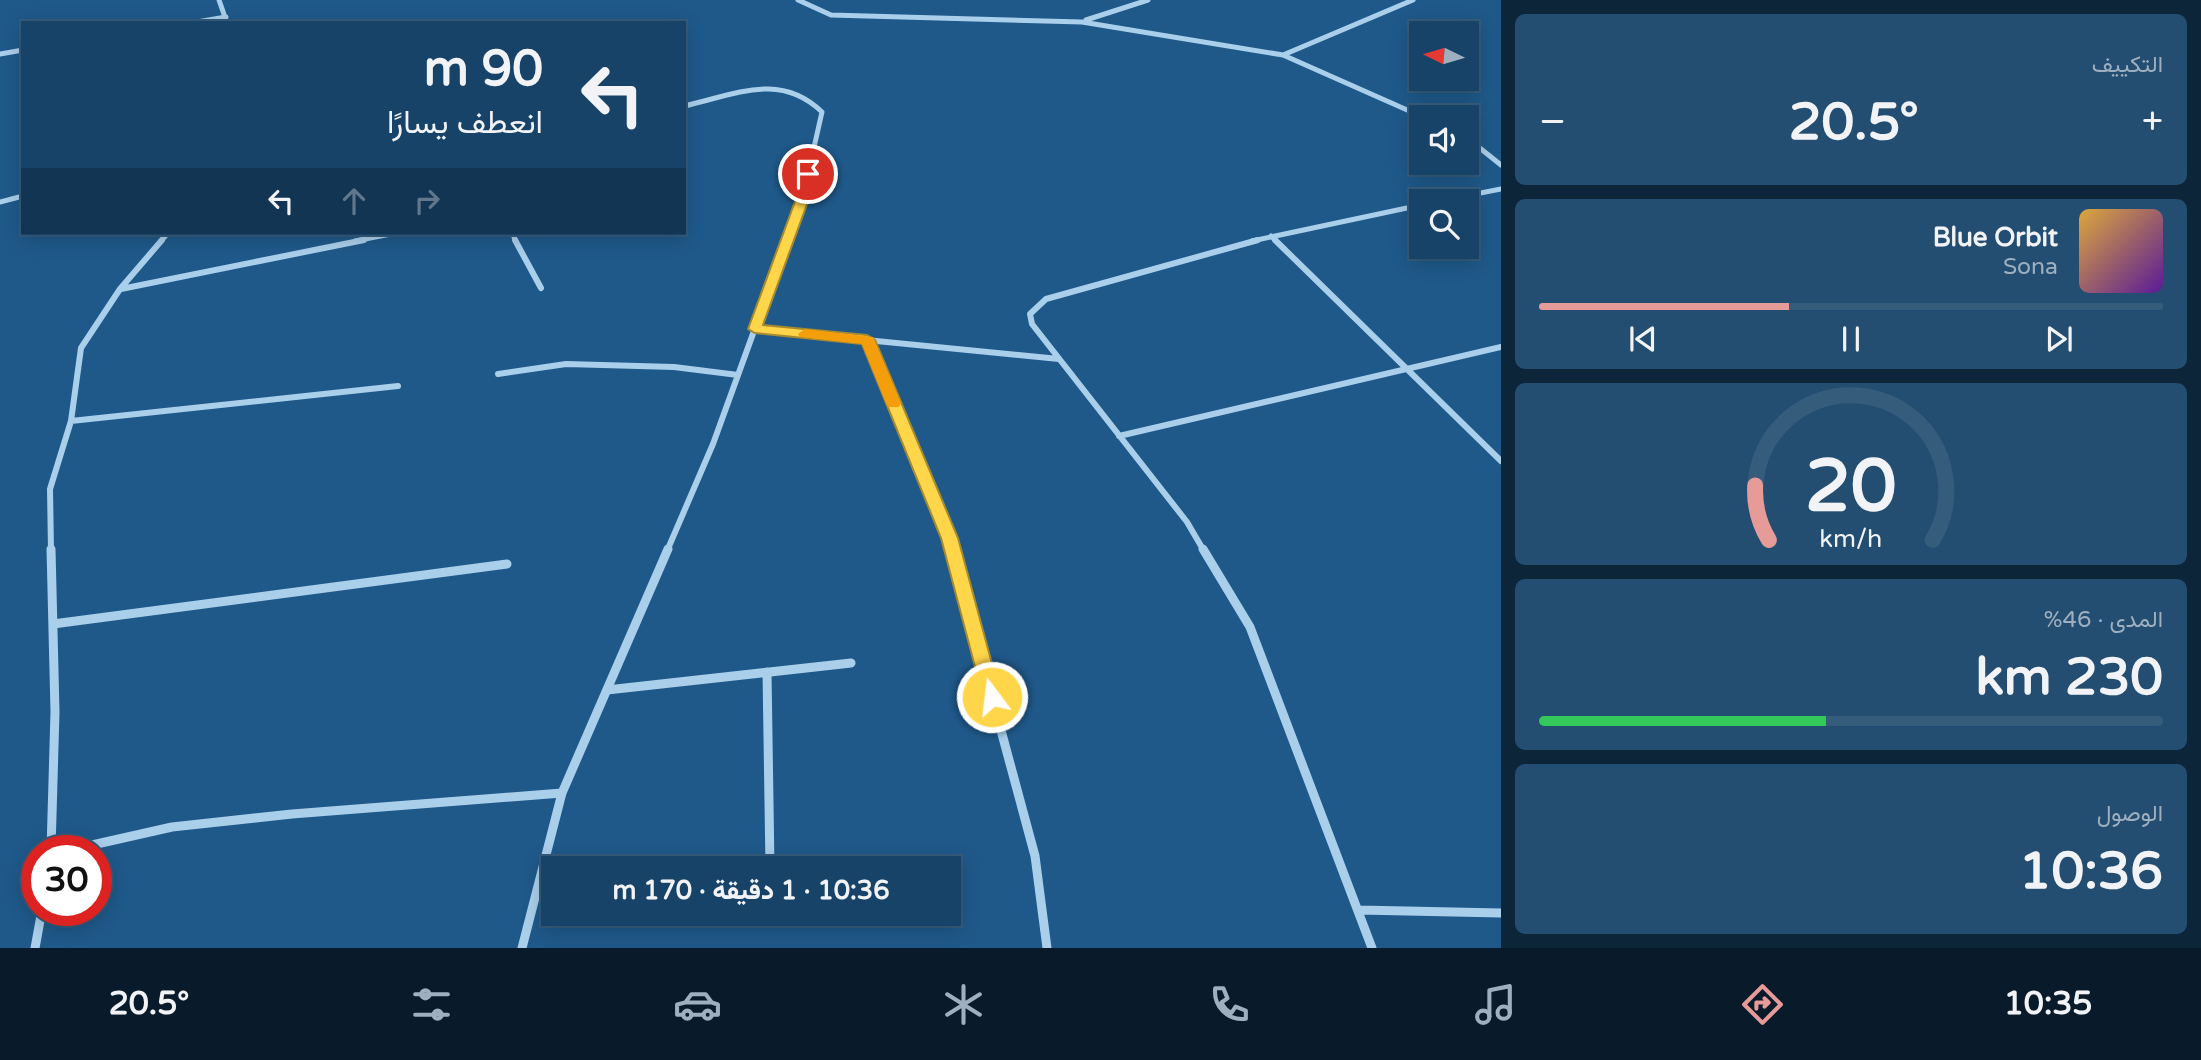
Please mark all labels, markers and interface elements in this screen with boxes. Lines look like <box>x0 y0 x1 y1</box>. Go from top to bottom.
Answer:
north arrow <box>1409 21 1479 91</box>
map controls <box>1409 21 1479 259</box>
text: 90 m <box>424 40 543 99</box>
icon: left <box>567 49 658 140</box>
text: التكييف <box>2092 51 2163 79</box>
text: 20.5° <box>1789 91 1919 154</box>
text: − <box>1539 99 1566 145</box>
text: + <box>2142 99 2163 145</box>
text: انعطف يسارًا <box>387 104 543 142</box>
button: sound <box>1409 105 1479 175</box>
pin <box>778 144 838 204</box>
icon: arrive <box>789 155 827 193</box>
icon: left <box>262 182 300 220</box>
icon: ahead <box>335 182 373 220</box>
icon: right <box>408 182 446 220</box>
button: search <box>1409 189 1479 259</box>
text: Blue Orbit <box>1933 222 2058 253</box>
text: Sona <box>2003 253 2058 281</box>
icon: previous <box>1624 320 1662 358</box>
icon: pause <box>1832 320 1870 358</box>
icon: next <box>2040 320 2078 358</box>
text: 20 <box>1805 443 1897 531</box>
text: km/h <box>1820 524 1882 554</box>
text: المدى · 46% <box>2044 606 2163 634</box>
text: 230 km <box>1975 646 2163 709</box>
position arrow <box>955 660 1029 734</box>
text: الوصول <box>2097 800 2163 828</box>
speed limit sign: 30 <box>21 835 112 926</box>
text: 10:36 <box>2019 840 2163 903</box>
text: 10:36 · 1 دقيقة · 170 m <box>613 875 889 906</box>
icon: filters <box>407 980 456 1029</box>
icon: car <box>673 980 722 1029</box>
icon: climate <box>939 980 988 1029</box>
icon: phone <box>1205 980 1254 1029</box>
icon: music <box>1471 980 1520 1029</box>
icon: directions <box>1738 980 1787 1029</box>
text: 20.5° <box>109 985 189 1023</box>
text: 10:35 <box>2004 985 2092 1023</box>

